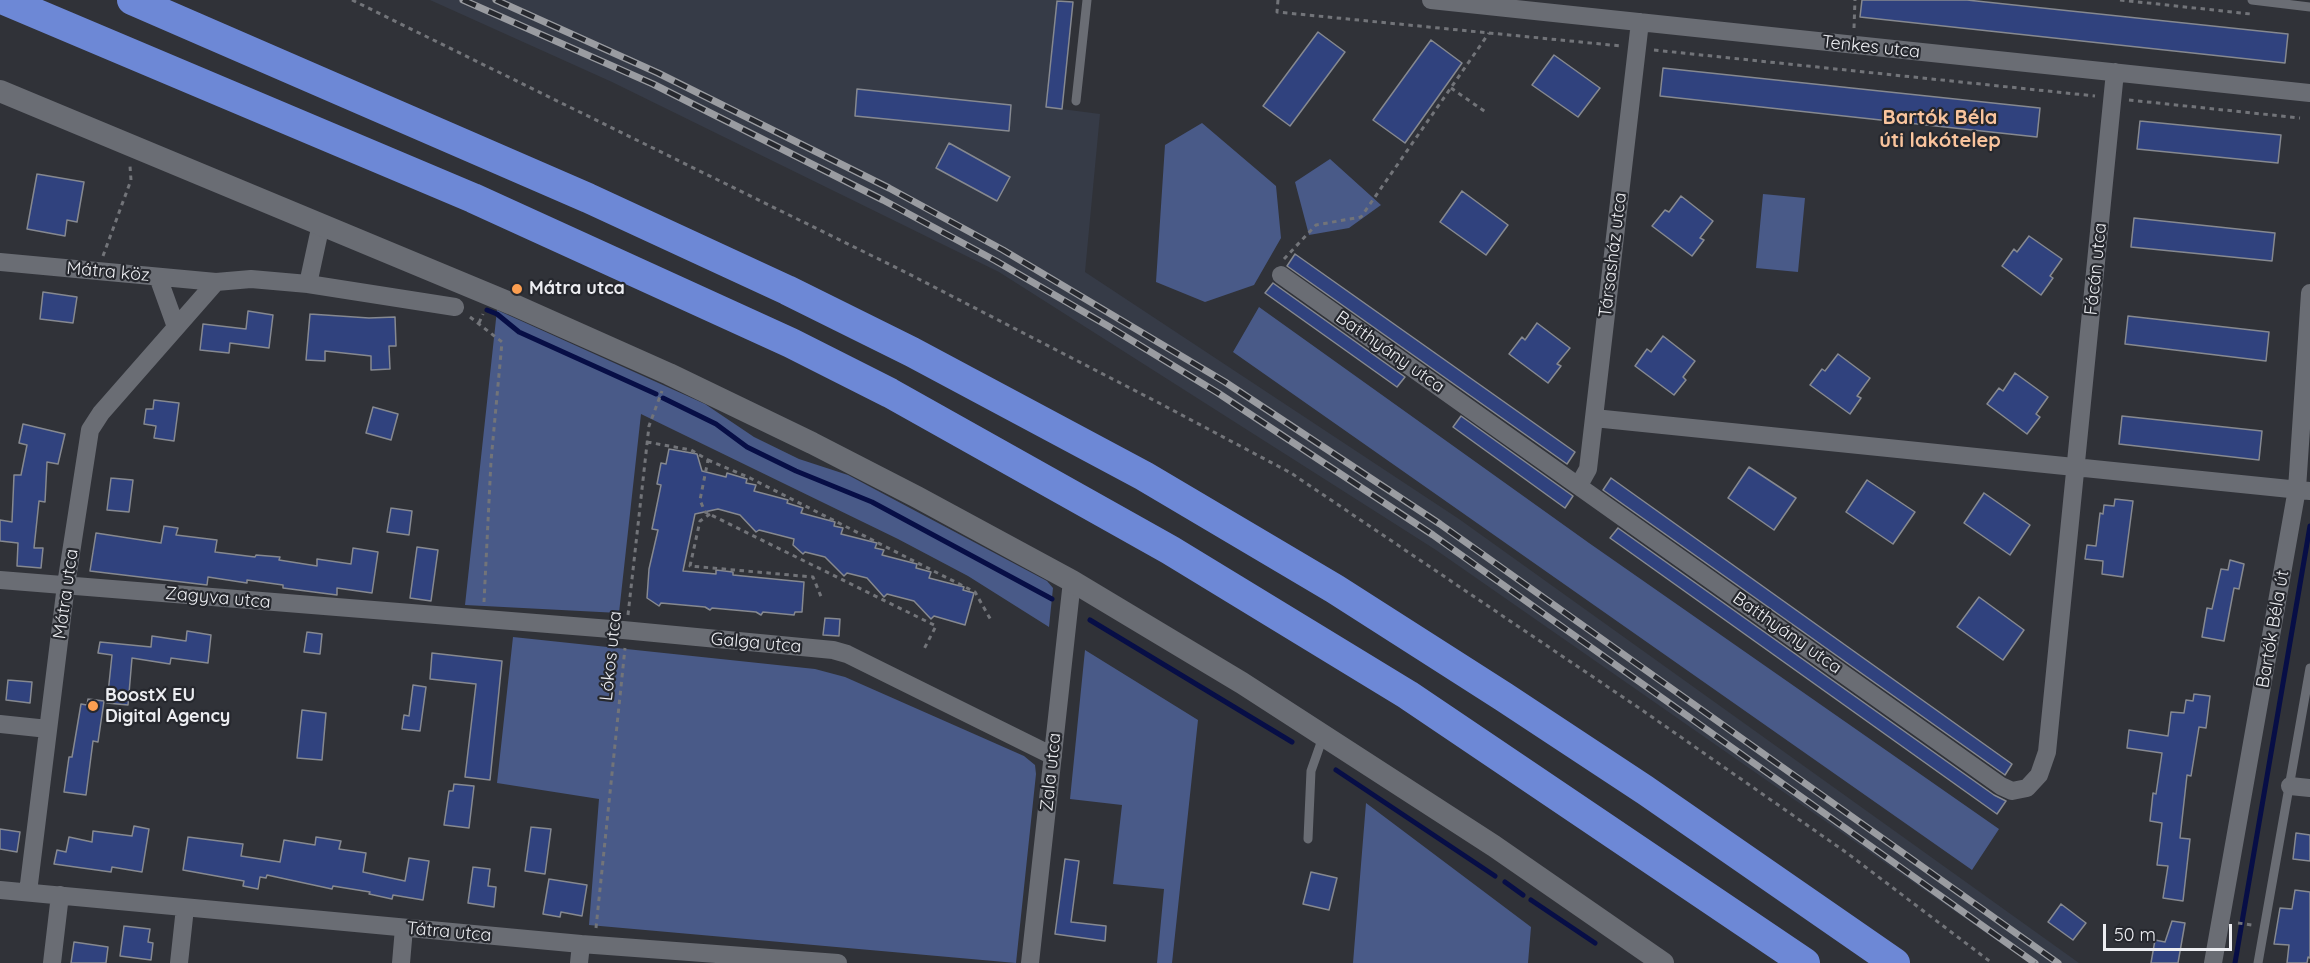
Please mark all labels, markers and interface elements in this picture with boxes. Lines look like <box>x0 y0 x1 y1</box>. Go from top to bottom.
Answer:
street label: Tenkes utca <box>1821 31 1921 63</box>
district label: Bartók Béla úti lakótelep <box>1879 106 2001 153</box>
street label: Társasház utca <box>1595 191 1631 319</box>
street label: Fácán utca <box>2080 222 2112 316</box>
street label: Mátra köz <box>66 258 150 286</box>
place label: Mátra utca <box>529 278 625 300</box>
marker: Mátra utca <box>510 282 524 296</box>
street label: Batthyány utca <box>1331 306 1449 398</box>
street label: Mátra utca <box>49 547 83 641</box>
street label: Bartók Béla út <box>2252 568 2294 690</box>
street label: Zagyva utca <box>164 583 272 613</box>
street label: Batthyány utca <box>1728 587 1846 679</box>
street label: Lókos utca <box>596 610 626 702</box>
street label: Galga utca <box>710 628 802 658</box>
place label: BoostX EU Digital Agency <box>105 685 230 728</box>
marker: BoostX EU Digital Agency <box>86 699 100 713</box>
street label: Zala utca <box>1036 732 1066 812</box>
scale bar <box>2106 912 2235 950</box>
street label: Tátra utca <box>406 918 492 946</box>
text: 50 m <box>2114 923 2156 946</box>

